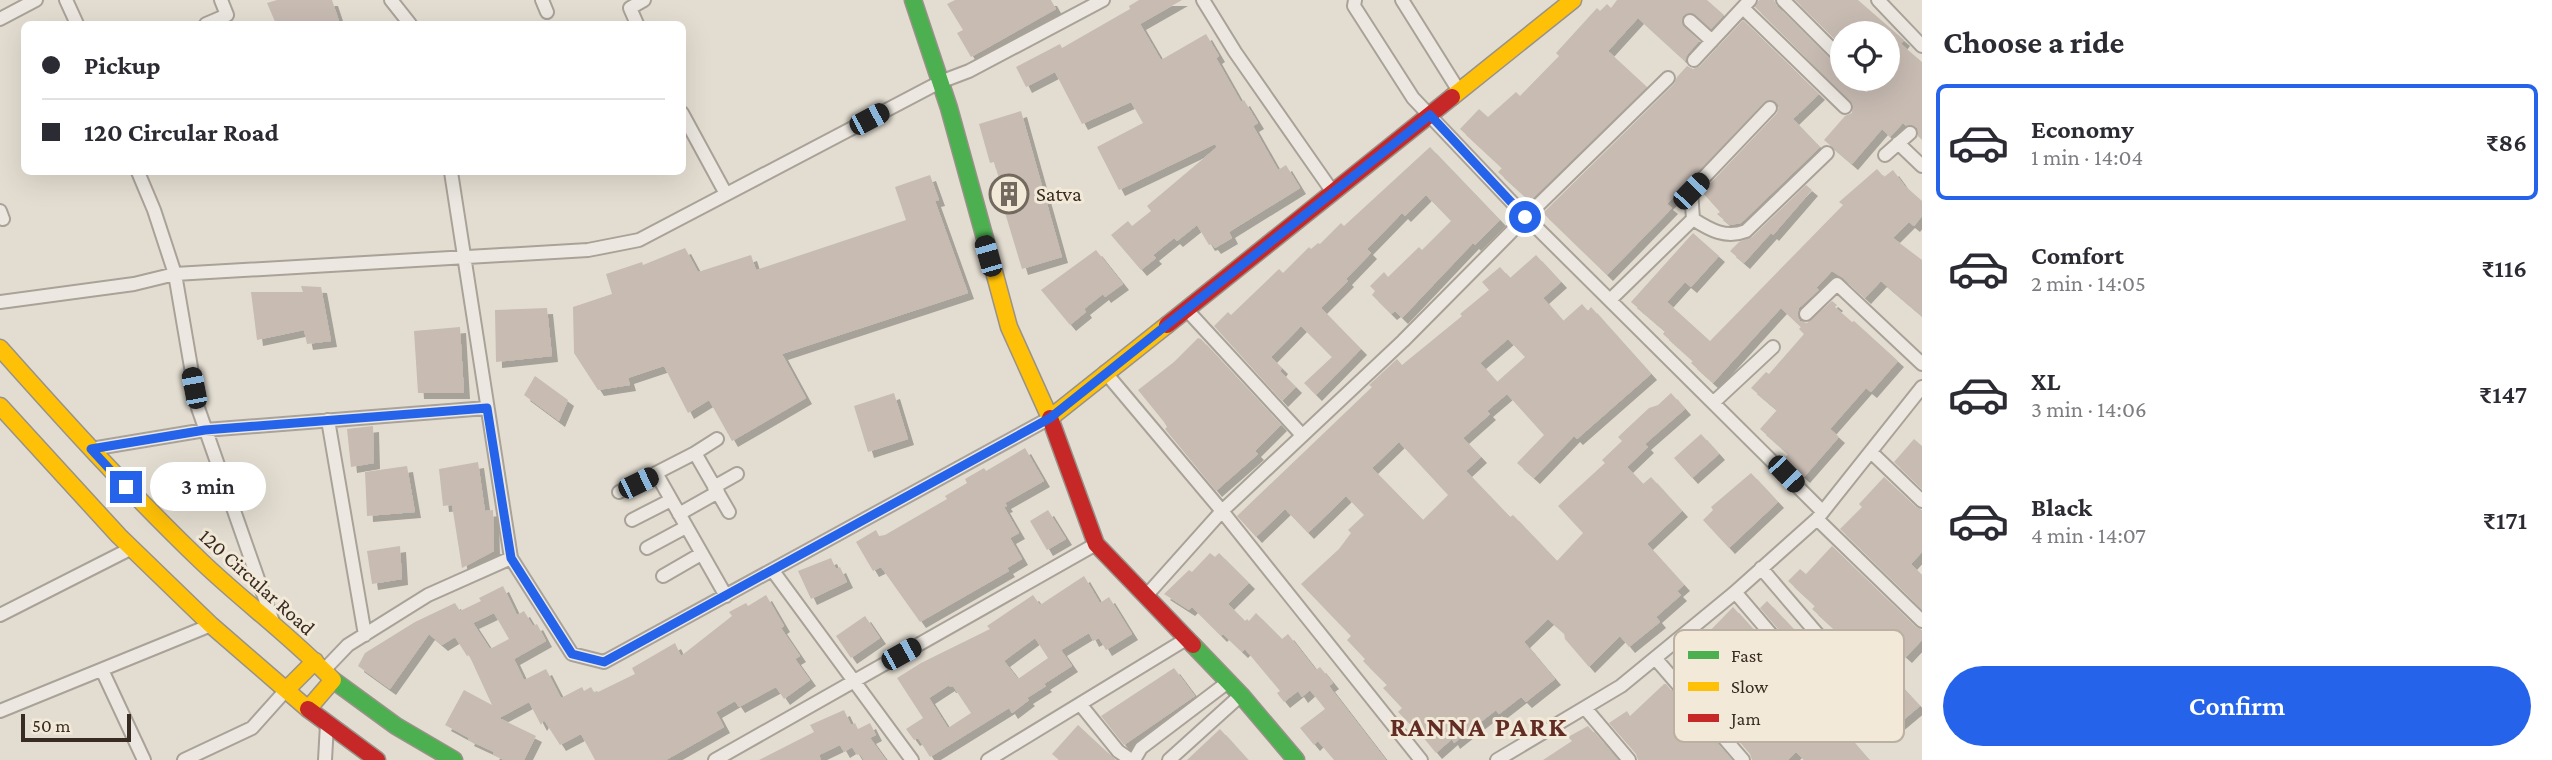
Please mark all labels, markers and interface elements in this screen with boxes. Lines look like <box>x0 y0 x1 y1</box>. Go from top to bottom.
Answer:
map controls <box>1830 21 1900 91</box>
button: locate <box>1830 21 1900 91</box>
text: Choose a ride <box>1943 24 2124 60</box>
text: Pickup <box>84 51 161 80</box>
car <box>846 100 893 138</box>
icon: car <box>1947 111 2010 174</box>
text: Economy <box>2031 115 2134 144</box>
text: 120 Circular Road <box>84 118 279 147</box>
text: ₹86 <box>2486 128 2527 157</box>
text: 1 min · 14:04 <box>2031 144 2143 170</box>
car <box>1669 169 1714 213</box>
building icon: Satva <box>988 173 1030 215</box>
place label: Satva <box>1036 182 1082 206</box>
route start <box>1509 201 1541 233</box>
car <box>973 233 1004 279</box>
icon: car <box>1947 237 2010 300</box>
text: Comfort <box>2031 241 2124 270</box>
text: ₹116 <box>2481 254 2527 283</box>
text: 2 min · 14:05 <box>2031 270 2146 296</box>
icon: car <box>1947 363 2010 426</box>
car <box>180 365 209 411</box>
text: XL <box>2031 367 2060 396</box>
text: ₹147 <box>2479 380 2527 409</box>
text: 3 min · 14:06 <box>2031 396 2147 422</box>
car <box>1764 452 1809 496</box>
callout: 3 min <box>150 462 266 512</box>
car <box>615 464 662 502</box>
route end <box>110 471 142 503</box>
text: 3 min <box>181 473 235 499</box>
icon: car <box>1947 489 2010 552</box>
text: Black <box>2031 493 2092 522</box>
text: ₹171 <box>2483 506 2527 535</box>
text: 4 min · 14:07 <box>2031 522 2146 548</box>
street label: 120 Circular Road <box>194 524 320 640</box>
legend <box>1674 630 1904 742</box>
car <box>878 635 925 673</box>
text: Fast <box>1731 645 1763 666</box>
button: Confirm <box>1943 666 2531 746</box>
text: Slow <box>1731 676 1768 697</box>
text: Jam <box>1729 708 1761 729</box>
scale bar <box>21 711 131 743</box>
district label: RANNA PARK <box>1390 711 1568 742</box>
text: 50 m <box>32 715 71 736</box>

